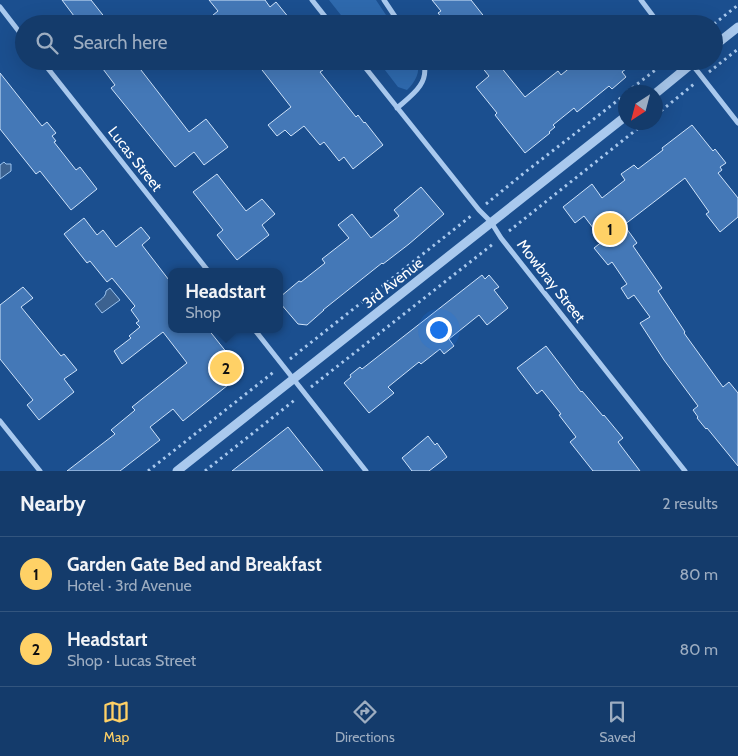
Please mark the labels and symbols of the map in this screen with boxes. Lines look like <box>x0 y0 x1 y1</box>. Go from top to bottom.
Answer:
north arrow <box>618 85 663 130</box>
street label: Lucas Street <box>104 123 166 195</box>
pin: 1 <box>594 210 626 248</box>
street label: Mowbray Street <box>513 236 589 326</box>
street label: 3rd Avenue <box>359 254 427 312</box>
your location <box>426 317 452 343</box>
pin: 2 <box>210 349 242 387</box>

